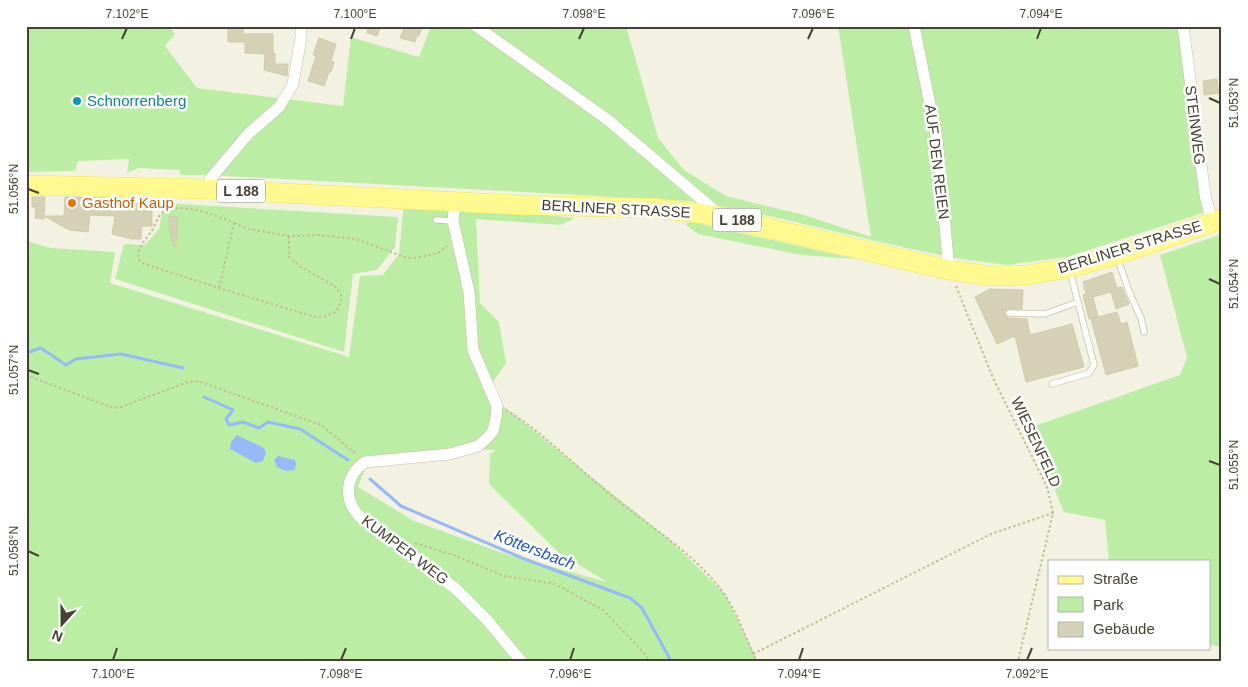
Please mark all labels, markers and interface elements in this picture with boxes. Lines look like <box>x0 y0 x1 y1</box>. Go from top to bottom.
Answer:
text: 7.102°E <box>106 7 148 21</box>
text: 7.100°E <box>334 7 376 21</box>
text: 7.098°E <box>563 7 605 21</box>
text: 7.096°E <box>792 7 834 21</box>
text: 7.094°E <box>1020 7 1062 21</box>
text: 51.053°N <box>1227 78 1241 128</box>
street label: STEINWEG <box>1182 84 1209 166</box>
place label: Schnorrenberg <box>87 92 186 109</box>
marker: Schnorrenberg <box>71 95 83 107</box>
street label: AUF DEN REIEN <box>922 103 953 220</box>
text: 51.056°N <box>7 164 21 214</box>
road number: L 188 <box>217 180 265 202</box>
place label: Gasthof Kaup <box>82 194 174 211</box>
street label: BERLINER STRASSE <box>541 196 691 221</box>
marker: Gasthof Kaup <box>66 197 78 209</box>
road number: L 188 <box>713 208 761 232</box>
street label: BERLINER STRASSE <box>1056 217 1204 276</box>
text: 51.054°N <box>1227 259 1241 309</box>
text: 51.057°N <box>7 345 21 395</box>
street label: WIESENFELD <box>1008 394 1065 490</box>
text: 51.055°N <box>1227 440 1241 490</box>
street label: KUMPER WEG <box>359 511 452 588</box>
text: 51.058°N <box>7 526 21 576</box>
water label: Köttersbach <box>492 526 578 573</box>
legend <box>1048 560 1210 650</box>
text: Straße <box>1093 570 1138 587</box>
text: Park <box>1093 596 1124 613</box>
north arrow <box>38 600 88 650</box>
text: Gebäude <box>1093 620 1155 637</box>
text: N <box>50 627 65 645</box>
text: 7.100°E <box>92 667 134 681</box>
text: 7.098°E <box>320 667 362 681</box>
text: 7.096°E <box>549 667 591 681</box>
text: 7.094°E <box>778 667 820 681</box>
text: 7.092°E <box>1006 667 1048 681</box>

